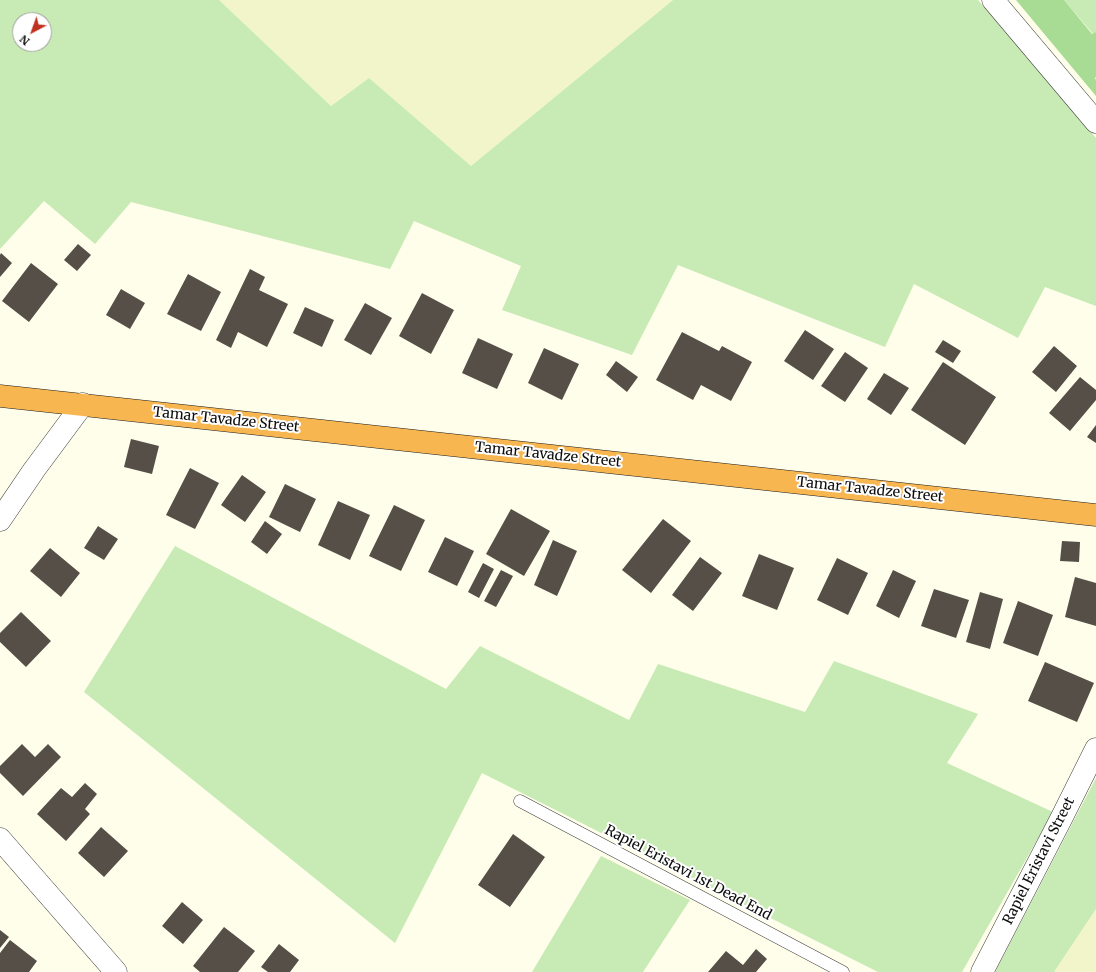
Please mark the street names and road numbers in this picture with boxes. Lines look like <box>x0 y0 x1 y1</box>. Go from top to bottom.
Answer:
street label: Tamar Tavadze Street <box>152 404 300 436</box>
street label: Tamar Tavadze Street <box>474 439 622 471</box>
street label: Tamar Tavadze Street <box>796 474 944 506</box>
street label: Rapiel Eristavi Street <box>1000 795 1078 927</box>
street label: Rapiel Eristavi 1st Dead End <box>602 822 774 924</box>

